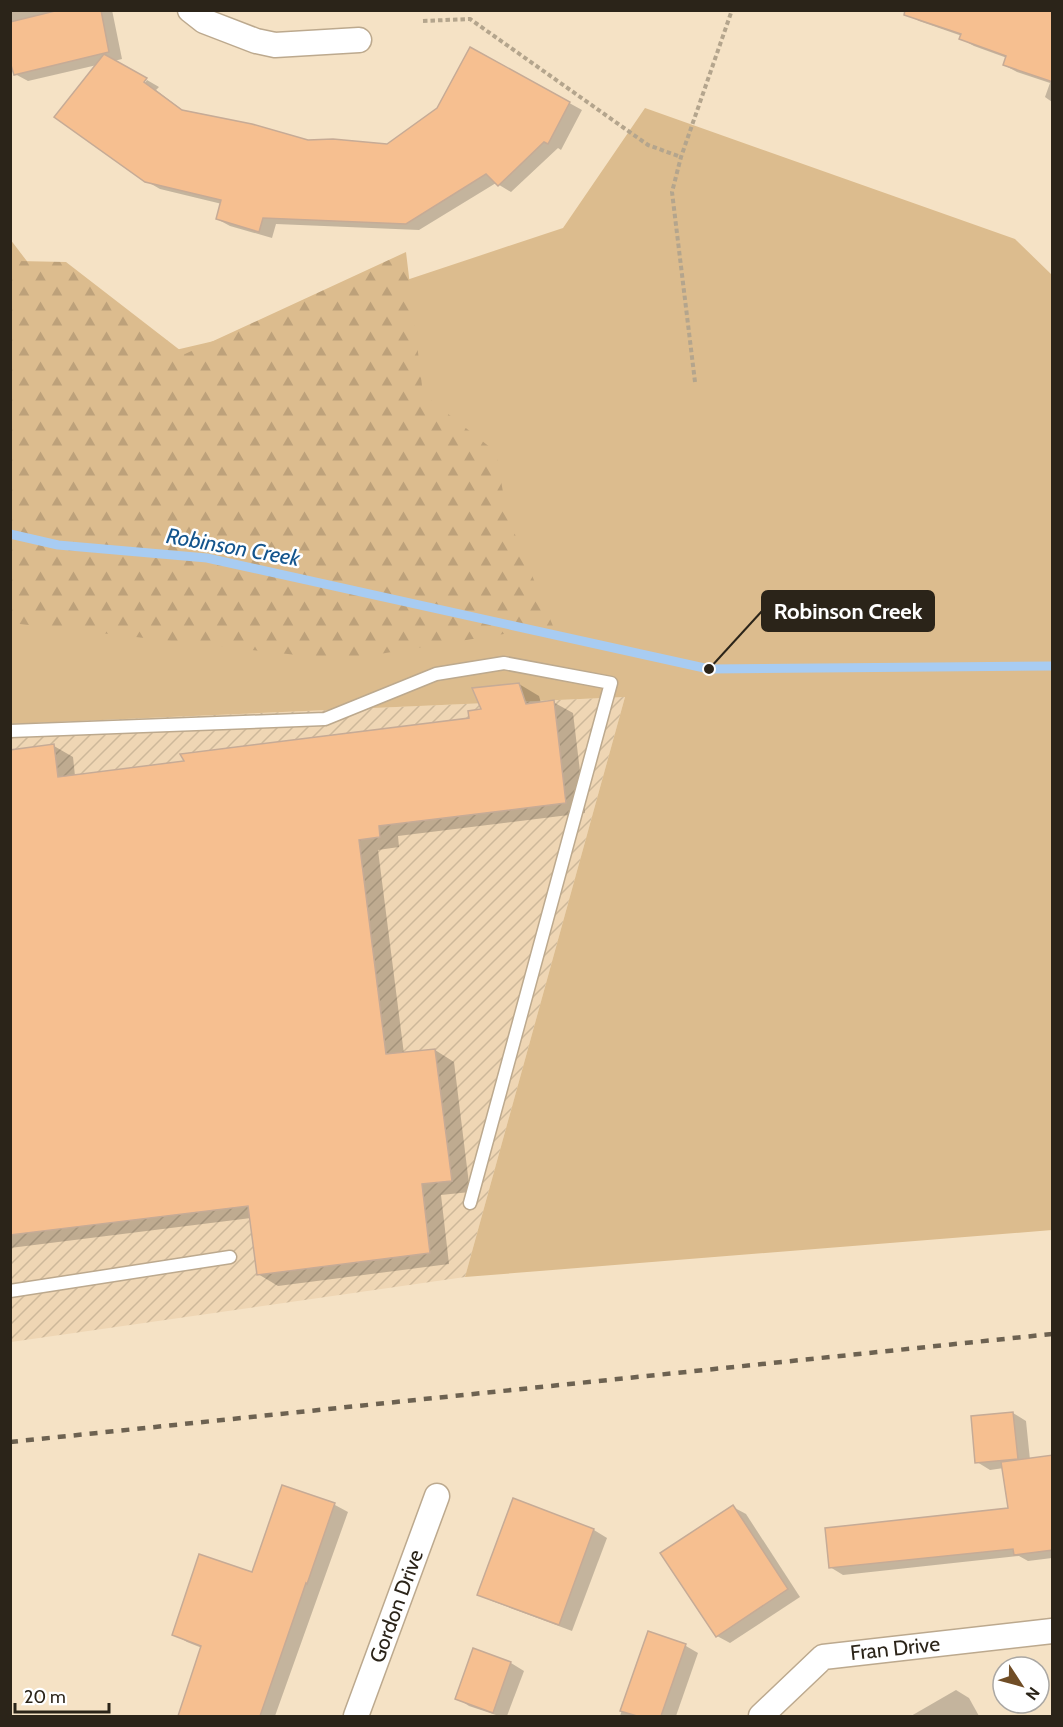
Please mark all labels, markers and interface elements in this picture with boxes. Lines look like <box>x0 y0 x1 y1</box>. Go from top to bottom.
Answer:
water label: Robinson Creek <box>164 522 302 572</box>
callout: Robinson Creek <box>762 591 934 631</box>
text: Robinson Creek <box>774 598 923 625</box>
street label: Gordon Drive <box>364 1546 428 1666</box>
street label: Fran Drive <box>849 1631 941 1665</box>
north arrow <box>991 1655 1051 1715</box>
scale bar <box>15 1676 110 1714</box>
text: N <box>1022 1683 1044 1704</box>
text: 20 m <box>24 1686 66 1708</box>

